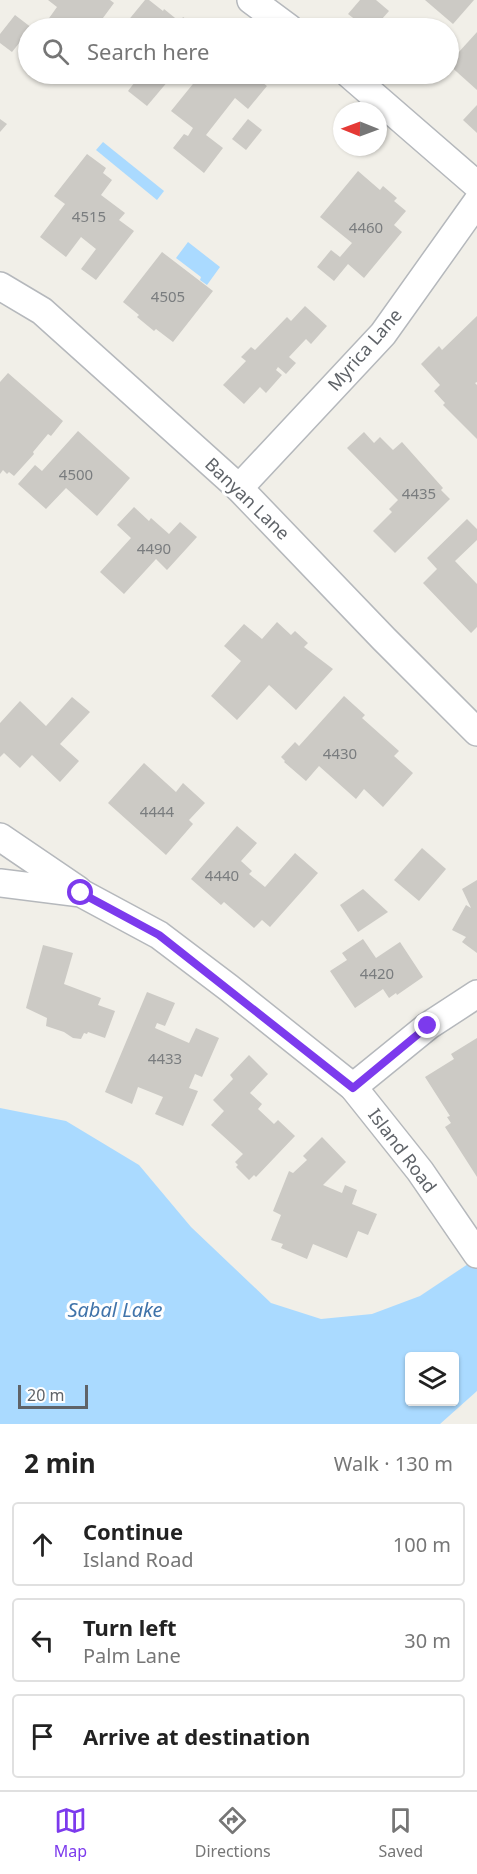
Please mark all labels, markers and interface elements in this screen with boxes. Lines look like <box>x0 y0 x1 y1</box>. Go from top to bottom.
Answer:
search box <box>18 18 459 84</box>
icon: search <box>39 35 72 68</box>
text: Search here <box>87 36 209 66</box>
north arrow <box>333 102 387 156</box>
house number: 4515 <box>72 206 106 226</box>
house number: 4460 <box>349 217 383 237</box>
house number: 4505 <box>151 286 185 306</box>
street label: Myrica Lane <box>322 303 407 396</box>
street label: Banyan Lane <box>200 452 295 545</box>
house number: 4500 <box>59 464 93 484</box>
house number: 4435 <box>402 483 436 503</box>
house number: 4490 <box>137 538 171 558</box>
house number: 4430 <box>323 743 357 763</box>
house number: 4444 <box>140 801 175 821</box>
house number: 4440 <box>205 865 239 885</box>
route start <box>67 879 93 905</box>
house number: 4420 <box>360 963 394 983</box>
route end <box>414 1012 440 1038</box>
house number: 4433 <box>148 1048 182 1068</box>
street label: Island Road <box>363 1103 442 1197</box>
water label: Sabal Lake <box>67 1296 163 1323</box>
map controls <box>405 1352 459 1406</box>
button: layers <box>405 1352 459 1406</box>
scale bar <box>18 1382 88 1410</box>
text: 20 m <box>27 1384 64 1406</box>
text: 2 min <box>24 1445 96 1481</box>
text: Walk · 130 m <box>334 1450 453 1477</box>
text: Continue <box>83 1516 183 1546</box>
icon: ahead <box>26 1528 59 1561</box>
text: 100 m <box>393 1531 451 1558</box>
text: Island Road <box>83 1546 194 1573</box>
text: Turn left <box>83 1612 177 1642</box>
icon: left <box>26 1624 59 1657</box>
text: 30 m <box>404 1627 451 1654</box>
text: Palm Lane <box>83 1642 181 1669</box>
icon: arrive <box>26 1720 59 1753</box>
text: Arrive at destination <box>83 1721 310 1751</box>
tab: Map <box>54 1804 87 1862</box>
tab: Directions <box>195 1804 271 1862</box>
tab: Saved <box>378 1804 423 1862</box>

